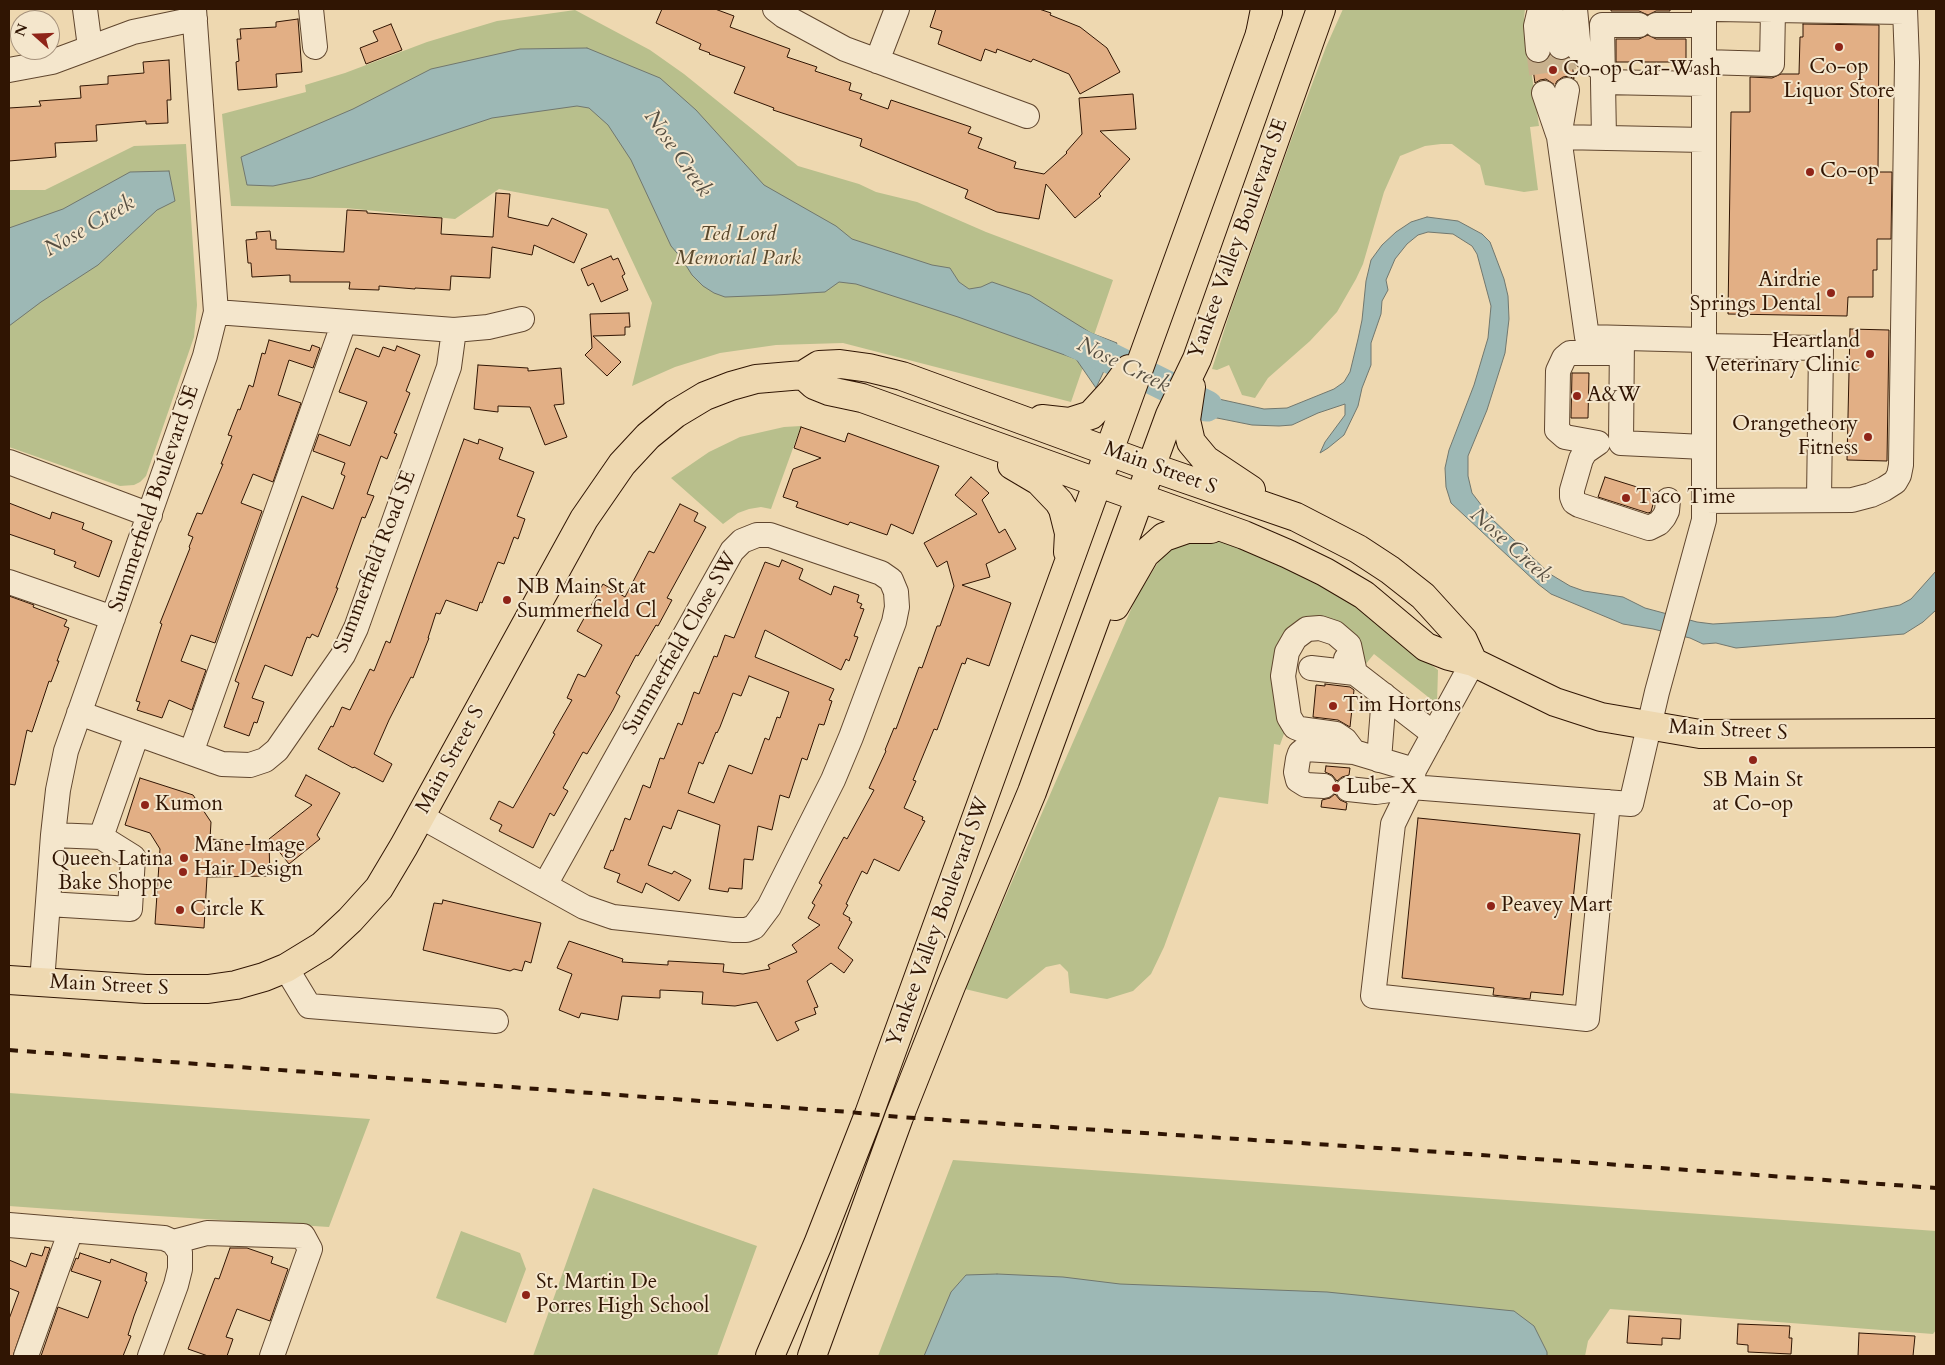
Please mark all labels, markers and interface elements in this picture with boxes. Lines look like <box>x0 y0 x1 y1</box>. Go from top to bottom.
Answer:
north arrow <box>10 10 60 60</box>
text: N <box>10 21 32 39</box>
marker: Co-op Liquor Store <box>1833 41 1845 53</box>
place label: Co-op Liquor Store <box>1783 55 1895 105</box>
place label: Co-op Car-Wash <box>1563 57 1721 83</box>
marker: Co-op Car-Wash <box>1547 64 1559 76</box>
water label: Nose Creek <box>637 105 717 203</box>
street label: Yankee Valley Boulevard SE <box>1184 115 1294 363</box>
place label: Co-op <box>1820 159 1879 185</box>
marker: Co-op <box>1804 166 1816 178</box>
water label: Nose Creek <box>40 190 140 264</box>
park label: Ted Lord Memorial Park <box>675 222 801 272</box>
place label: Airdrie Springs Dental <box>1690 268 1821 318</box>
marker: Airdrie Springs Dental <box>1825 287 1837 299</box>
place label: Heartland Veterinary Clinic <box>1705 329 1860 379</box>
water label: Nose Creek <box>1072 332 1174 400</box>
marker: Heartland Veterinary Clinic <box>1864 348 1876 360</box>
street label: Summerfield Boulevard SE <box>104 382 206 616</box>
place label: A&W <box>1587 383 1641 409</box>
marker: A&W <box>1571 390 1583 402</box>
place label: Orangetheory Fitness <box>1732 412 1858 462</box>
marker: Orangetheory Fitness <box>1862 431 1874 443</box>
street label: Main Street S <box>1100 437 1220 501</box>
street label: Summerfield Road SE <box>330 467 422 657</box>
place label: Taco Time <box>1636 485 1736 511</box>
marker: Taco Time <box>1620 492 1632 504</box>
water label: Nose Creek <box>1464 503 1556 589</box>
street label: Summerfield Close SW <box>618 548 744 740</box>
place label: NB Main St at Summerfield Cl <box>517 575 657 625</box>
marker: NB Main St at Summerfield Cl <box>501 594 513 606</box>
place label: Tim Hortons <box>1343 693 1461 719</box>
marker: Tim Hortons <box>1327 700 1339 712</box>
street label: Main Street S <box>411 702 491 818</box>
street label: Main Street S <box>1668 715 1788 747</box>
marker: SB Main St at Co-op <box>1747 754 1759 766</box>
place label: SB Main St at Co-op <box>1703 768 1803 818</box>
place label: Lube-X <box>1346 775 1417 801</box>
marker: Lube-X <box>1330 782 1342 794</box>
place label: Kumon <box>155 792 223 818</box>
street label: Yankee Valley Boulevard SW <box>882 794 996 1050</box>
marker: Kumon <box>139 799 151 811</box>
place label: Mane Image Hair Design <box>194 833 305 883</box>
place label: Queen Latina Bake Shoppe <box>51 847 173 897</box>
marker: Mane Image Hair Design <box>178 852 190 864</box>
marker: Queen Latina Bake Shoppe <box>177 866 189 878</box>
place label: Peavey Mart <box>1501 893 1612 919</box>
place label: Circle K <box>190 897 265 923</box>
marker: Peavey Mart <box>1485 900 1497 912</box>
marker: Circle K <box>174 904 186 916</box>
street label: Main Street S <box>49 970 169 1002</box>
place label: St. Martin De Porres High School <box>536 1270 709 1320</box>
marker: St. Martin De Porres High School <box>520 1289 532 1301</box>

